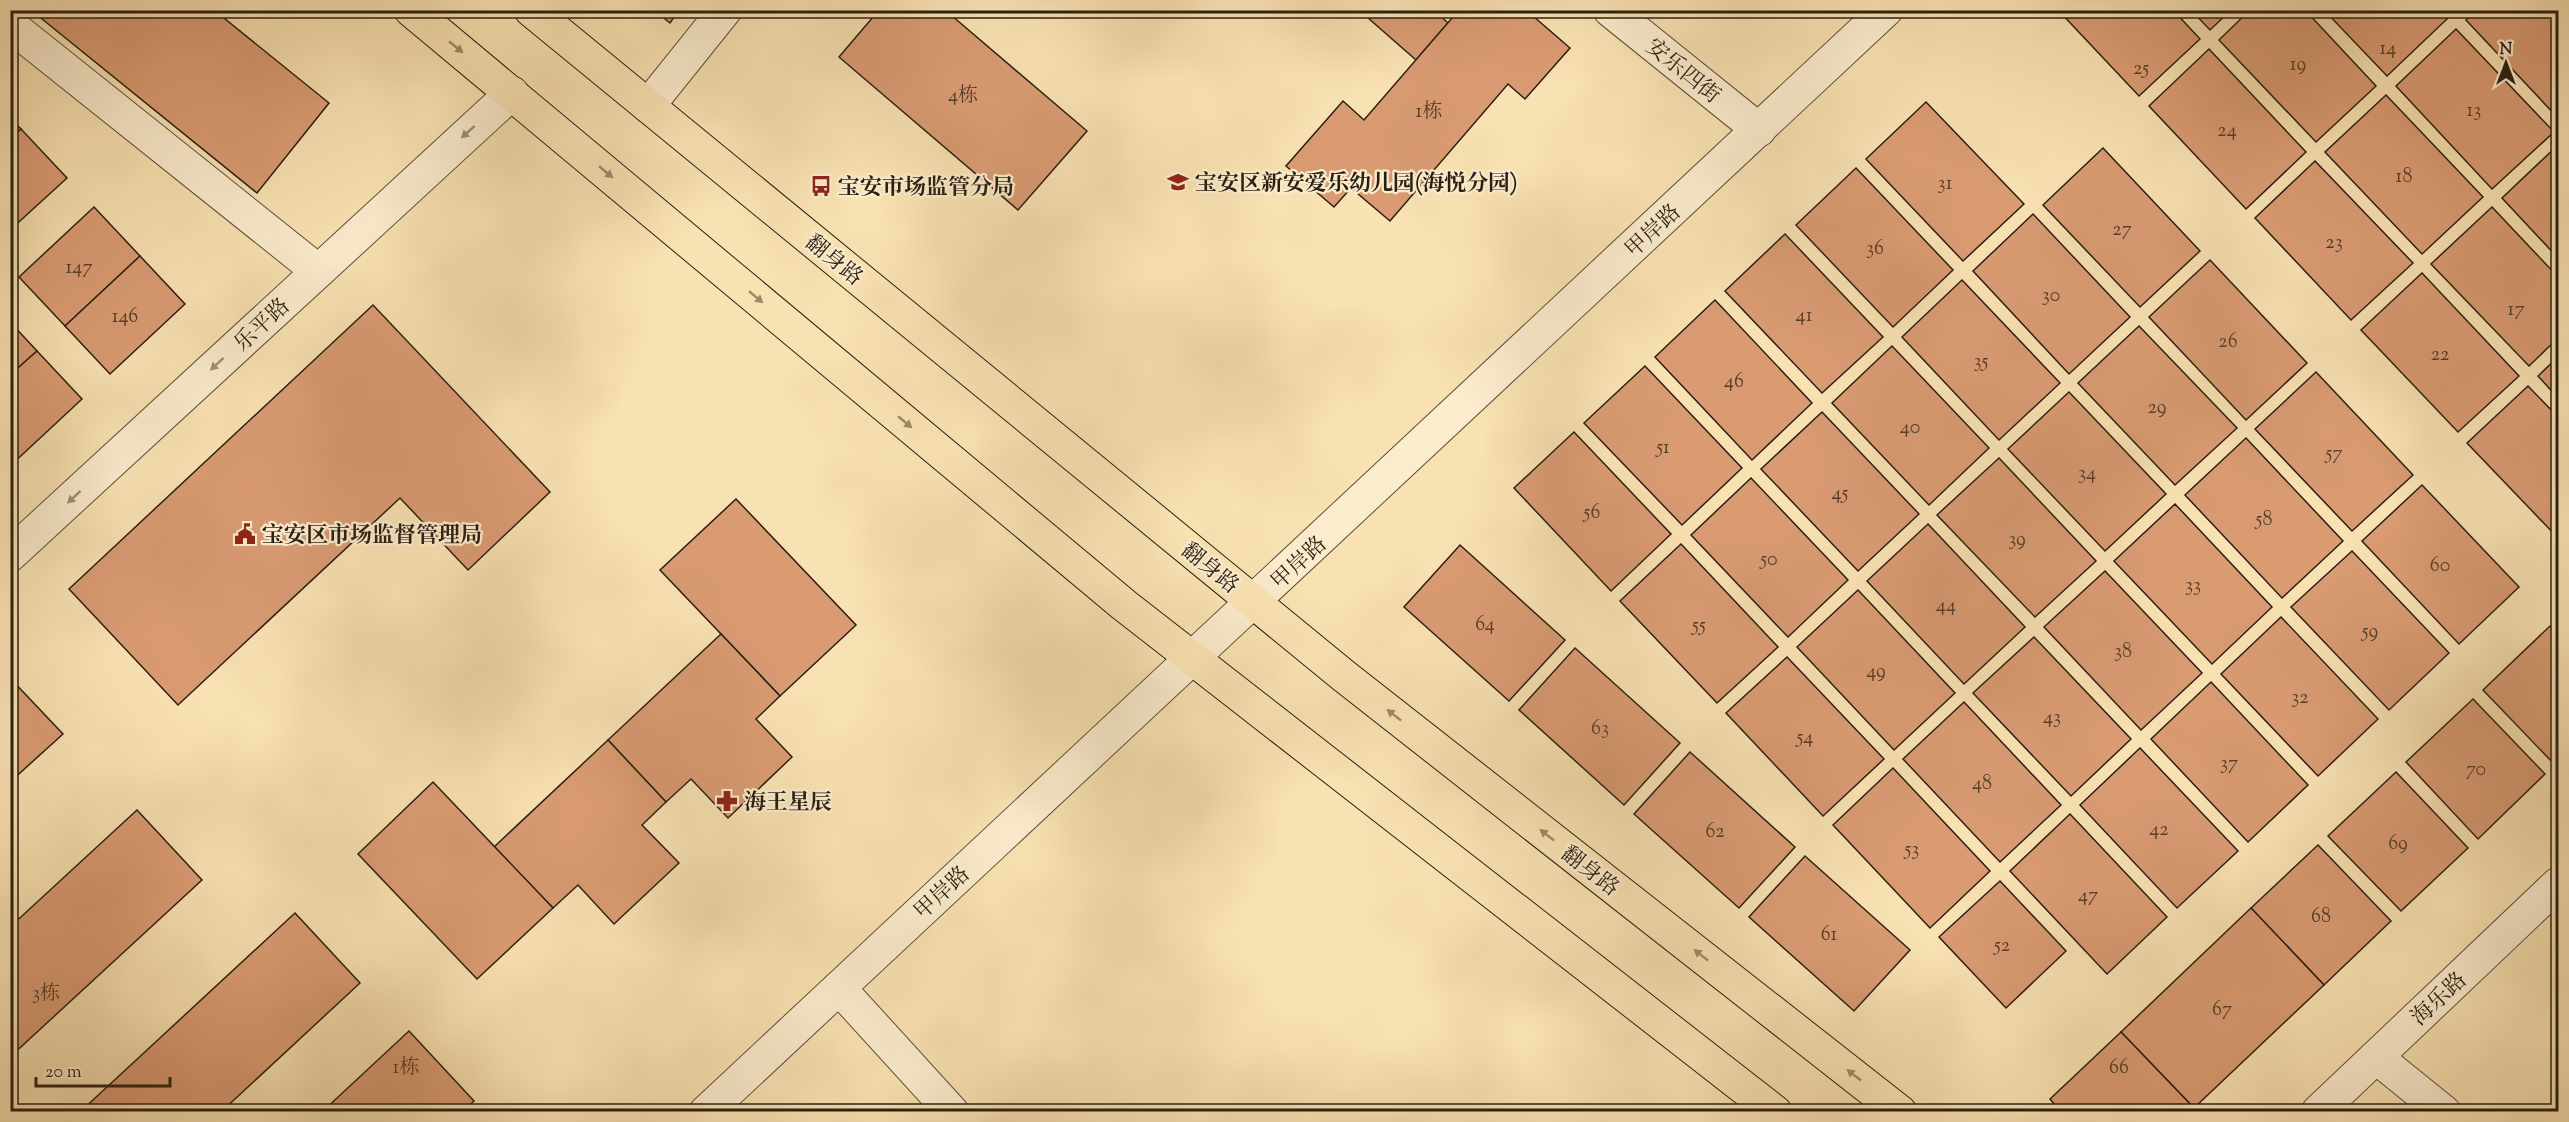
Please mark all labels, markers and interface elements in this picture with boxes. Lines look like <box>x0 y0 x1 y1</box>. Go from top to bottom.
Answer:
street label: 安乐四街 <box>1638 32 1726 112</box>
north arrow <box>2476 33 2536 93</box>
house number: 14 <box>2380 35 2396 64</box>
text: N <box>2500 39 2513 62</box>
one-way arrow <box>448 41 464 54</box>
house number: 19 <box>2290 51 2306 80</box>
house number: 25 <box>2133 55 2149 84</box>
house number: 4栋 <box>948 82 978 111</box>
house number: 13 <box>2467 97 2481 126</box>
house number: 1栋 <box>1416 98 1442 127</box>
house number: 24 <box>2217 117 2237 146</box>
one-way arrow <box>461 125 476 139</box>
house number: 18 <box>2396 163 2412 192</box>
one-way arrow <box>598 165 613 178</box>
place label: 宝安区新安爱乐幼儿园(海悦分园) <box>1195 169 1517 201</box>
school or university icon: 宝安区新安爱乐幼儿园(海悦分园) <box>1166 170 1190 194</box>
house number: 31 <box>1938 170 1953 199</box>
place label: 宝安市场监管分局 <box>838 173 1014 205</box>
bus stop icon: 宝安市场监管分局 <box>809 174 833 198</box>
street label: 甲岸路 <box>1619 198 1689 266</box>
house number: 27 <box>2112 216 2132 245</box>
street label: 翻身路 <box>797 228 869 295</box>
house number: 23 <box>2325 229 2343 258</box>
house number: 36 <box>1866 235 1884 264</box>
house number: 147 <box>66 254 92 283</box>
house number: 30 <box>2042 282 2060 311</box>
one-way arrow <box>748 290 763 303</box>
street label: 乐平路 <box>228 292 298 360</box>
house number: 17 <box>2508 296 2524 325</box>
house number: 41 <box>1796 302 1813 331</box>
house number: 146 <box>112 303 138 332</box>
house number: 26 <box>2218 328 2238 357</box>
house number: 22 <box>2431 341 2449 370</box>
house number: 35 <box>1974 348 1989 377</box>
one-way arrow <box>210 357 225 370</box>
house number: 46 <box>1724 368 1744 397</box>
house number: 29 <box>2147 394 2167 423</box>
house number: 40 <box>1900 414 1920 443</box>
one-way arrow <box>898 415 913 428</box>
house number: 51 <box>1655 434 1670 463</box>
house number: 57 <box>2325 440 2342 469</box>
house number: 34 <box>2078 460 2096 489</box>
house number: 45 <box>1832 480 1849 509</box>
one-way arrow <box>67 489 81 503</box>
house number: 56 <box>1583 499 1600 528</box>
house number: 58 <box>2255 506 2272 535</box>
place label: 宝安区市场监督管理局 <box>262 521 482 553</box>
public building icon: 宝安区市场监督管理局 <box>233 522 257 546</box>
house number: 39 <box>2008 526 2026 555</box>
street label: 甲岸路 <box>1265 530 1335 598</box>
street label: 翻身路 <box>1173 536 1245 603</box>
house number: 50 <box>1759 546 1778 575</box>
house number: 60 <box>2430 552 2450 581</box>
house number: 33 <box>2185 572 2201 601</box>
house number: 44 <box>1936 592 1956 621</box>
house number: 64 <box>1475 611 1495 640</box>
house number: 55 <box>1691 612 1706 641</box>
house number: 59 <box>2361 618 2378 647</box>
house number: 38 <box>2114 638 2132 667</box>
house number: 49 <box>1866 658 1886 687</box>
house number: 32 <box>2291 684 2309 713</box>
house number: 43 <box>2043 704 2061 733</box>
one-way arrow <box>1386 709 1401 721</box>
house number: 63 <box>1591 715 1609 744</box>
house number: 54 <box>1796 724 1813 753</box>
house number: 37 <box>2220 750 2238 779</box>
house number: 70 <box>2466 756 2486 785</box>
house number: 48 <box>1972 770 1992 799</box>
place label: 海王星辰 <box>744 788 832 820</box>
pharmacy icon: 海王星辰 <box>715 789 739 813</box>
house number: 42 <box>2149 816 2169 845</box>
house number: 62 <box>1705 818 1725 847</box>
one-way arrow <box>1539 828 1555 841</box>
house number: 69 <box>2388 830 2408 859</box>
house number: 53 <box>1904 836 1919 865</box>
street label: 翻身路 <box>1553 839 1625 905</box>
street label: 甲岸路 <box>908 860 978 928</box>
house number: 47 <box>2078 882 2098 911</box>
house number: 68 <box>2311 903 2331 932</box>
house number: 61 <box>1821 921 1837 950</box>
house number: 52 <box>1993 932 2010 961</box>
one-way arrow <box>1693 950 1708 962</box>
street label: 海乐路 <box>2405 966 2475 1034</box>
house number: 3栋 <box>32 980 60 1009</box>
house number: 67 <box>2212 996 2232 1025</box>
scale bar <box>36 1050 170 1088</box>
house number: 1栋 <box>393 1054 419 1083</box>
house number: 66 <box>2109 1054 2129 1083</box>
text: 20 m <box>45 1060 82 1086</box>
one-way arrow <box>1846 1069 1862 1082</box>

